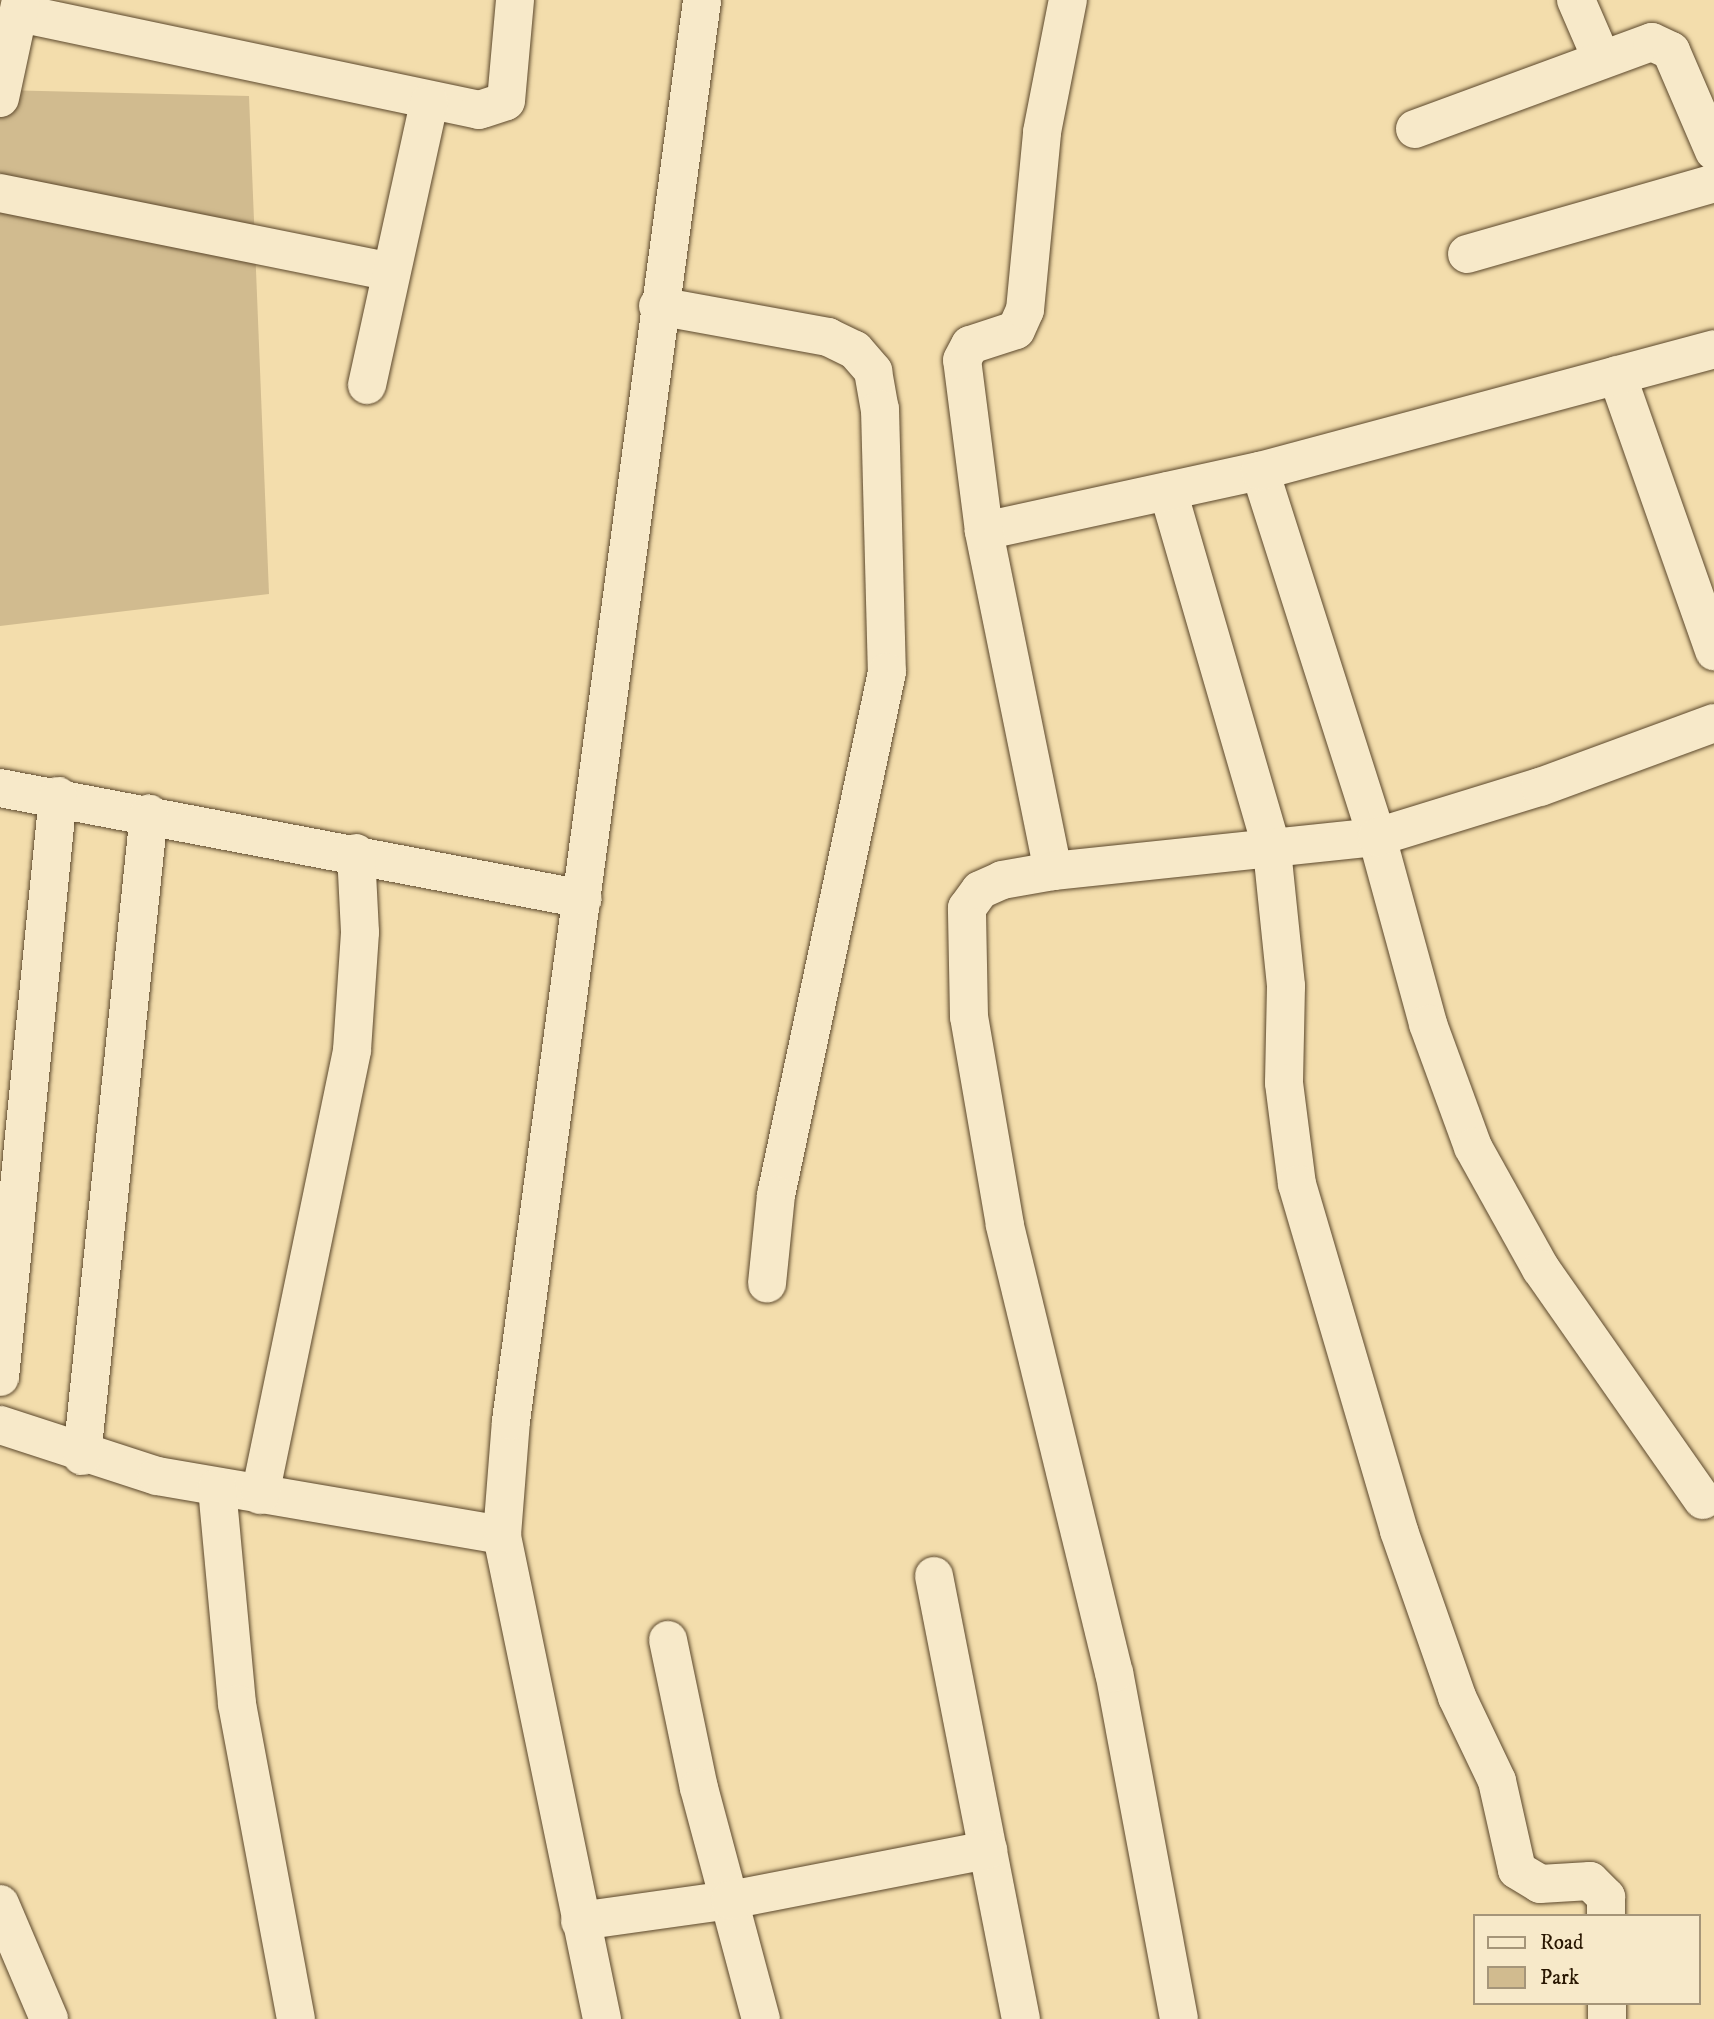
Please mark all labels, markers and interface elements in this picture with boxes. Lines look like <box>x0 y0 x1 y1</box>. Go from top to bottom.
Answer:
legend <box>1472 1914 1700 2005</box>
text: Road <box>1540 1930 1584 1956</box>
text: Park <box>1540 1965 1579 1991</box>

